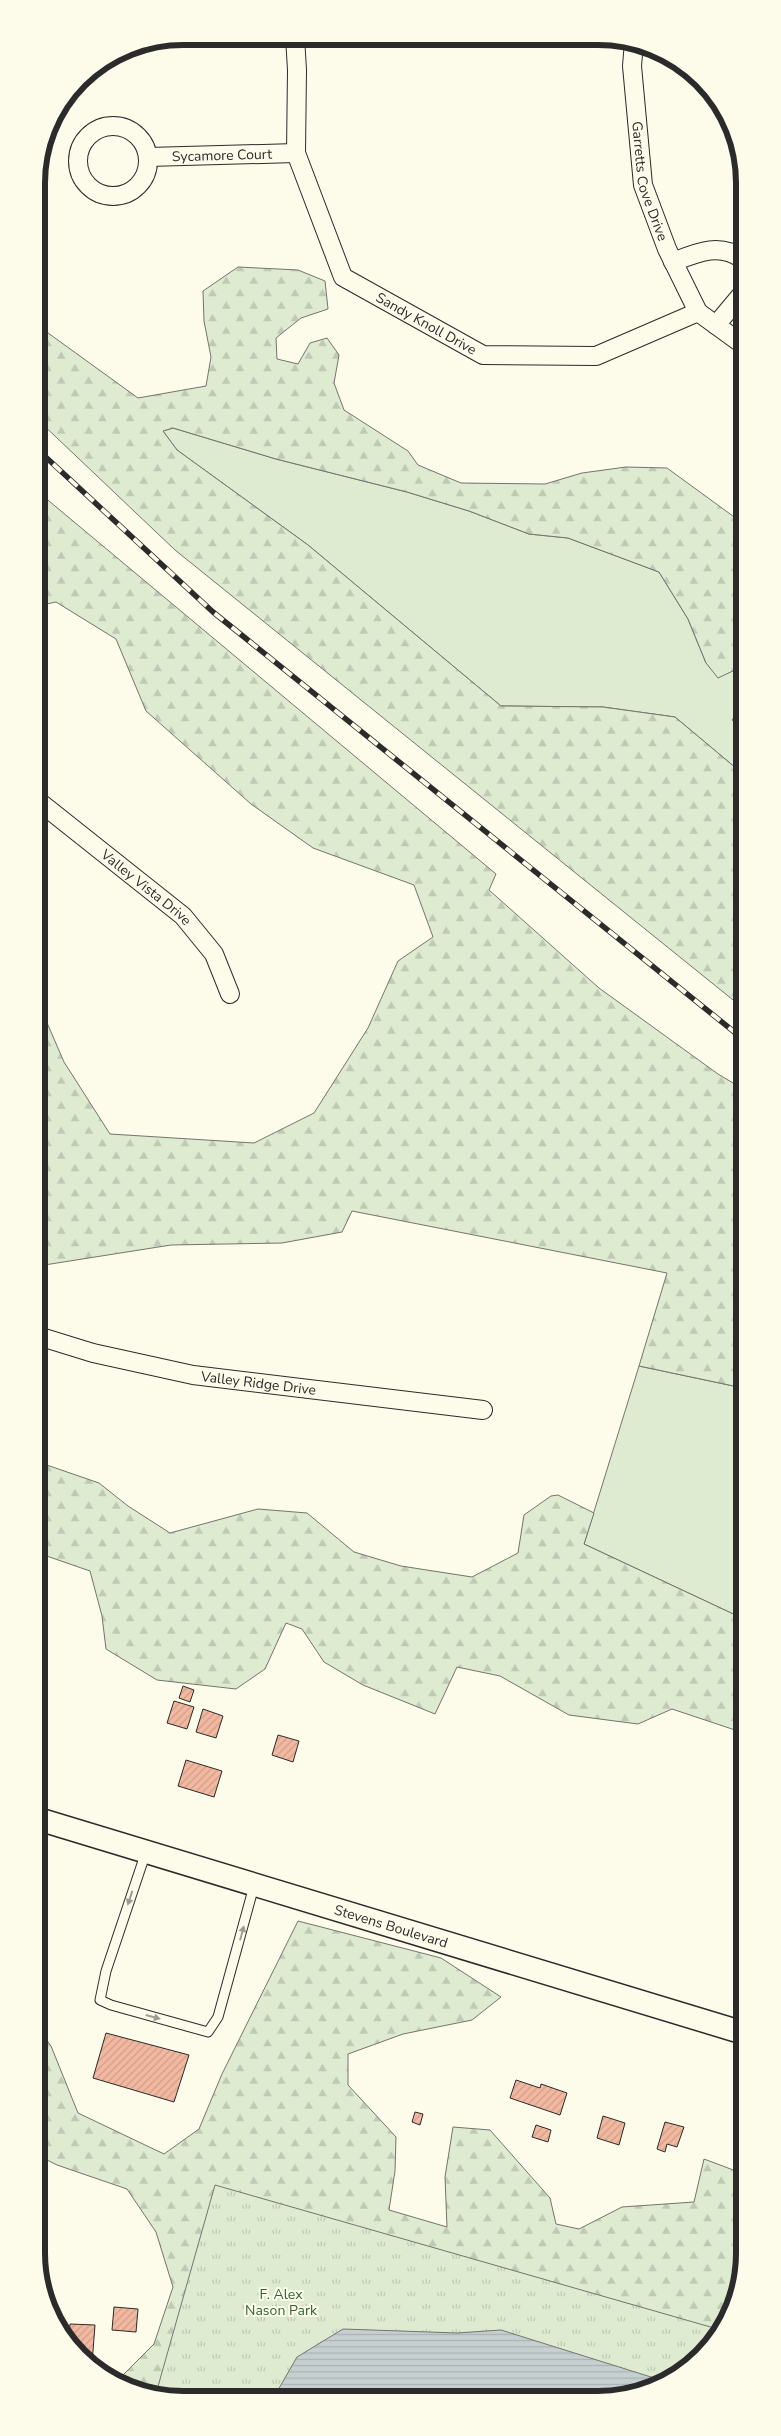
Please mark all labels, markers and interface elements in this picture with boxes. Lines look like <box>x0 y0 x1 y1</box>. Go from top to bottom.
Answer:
street label: Garretts Cove Drive <box>627 120 672 244</box>
street label: Sycamore Court <box>172 145 272 166</box>
street label: Sandy Knoll Drive <box>372 288 480 360</box>
street label: Valley Vista Drive <box>96 845 196 929</box>
street label: Valley Ridge Drive <box>199 1367 317 1400</box>
one-way arrow <box>126 1890 133 1905</box>
street label: Stevens Boulevard <box>332 1900 450 1953</box>
one-way arrow <box>238 1925 246 1940</box>
one-way arrow <box>145 2013 160 2021</box>
park label: F. Alex Nason Park <box>245 2285 318 2320</box>

